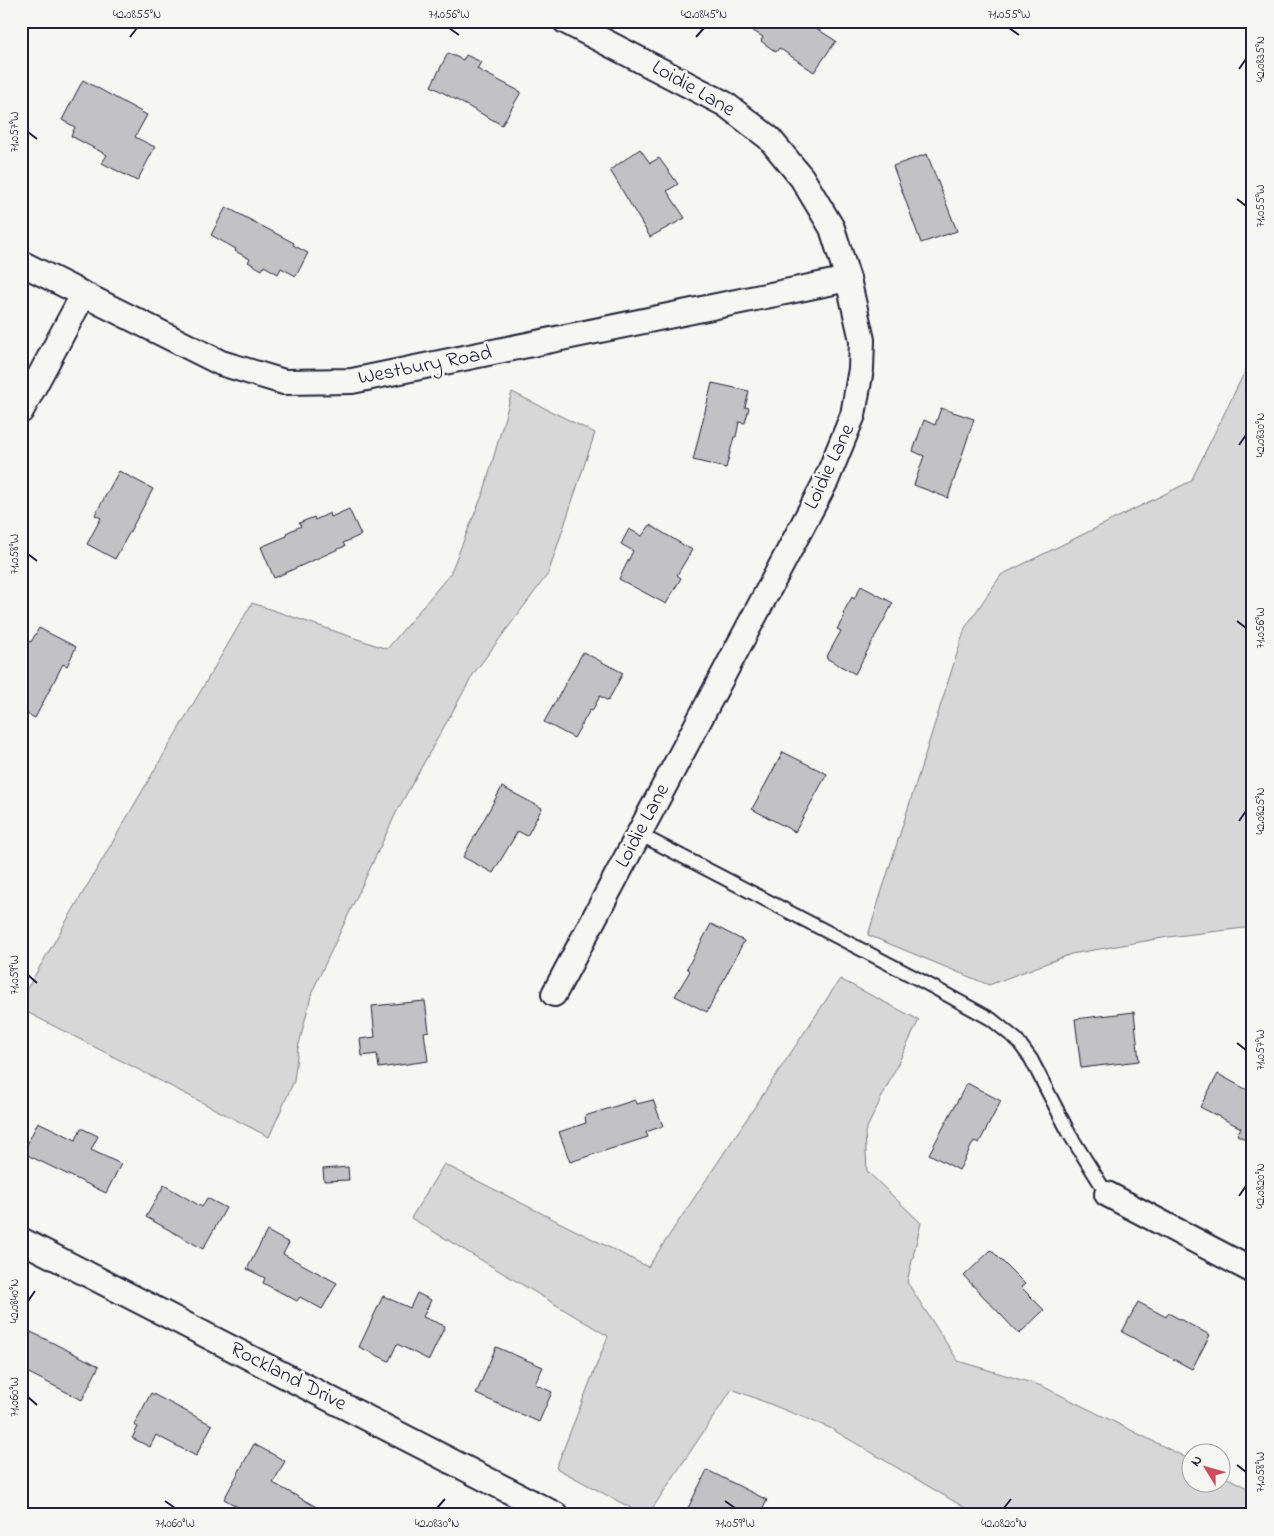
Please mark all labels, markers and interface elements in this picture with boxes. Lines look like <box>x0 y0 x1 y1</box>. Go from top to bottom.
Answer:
text: 42.0855°N <box>113 6 161 24</box>
text: 71.056°W <box>428 6 470 24</box>
text: 42.0845°N <box>681 6 727 24</box>
text: 71.055°W <box>988 6 1030 24</box>
text: 42.0835°N <box>1252 36 1270 82</box>
street label: Loidie Lane <box>646 53 741 125</box>
text: 71.057°W <box>6 112 24 152</box>
text: 71.055°W <box>1252 185 1270 227</box>
street label: Westbury Road <box>356 338 495 396</box>
text: 42.0830°N <box>1252 413 1270 457</box>
street label: Loidie Lane <box>797 419 863 515</box>
text: 71.058°W <box>6 534 24 574</box>
text: 71.056°W <box>1252 607 1270 649</box>
street label: Loidie Lane <box>608 778 678 873</box>
text: 42.0825°N <box>1252 787 1270 835</box>
text: 71.059°W <box>6 955 24 995</box>
text: 71.057°W <box>1252 1030 1270 1070</box>
text: 42.0820°N <box>1252 1163 1270 1209</box>
text: 42.0840°N <box>6 1279 24 1323</box>
street label: Rockland Drive <box>225 1335 352 1419</box>
text: 71.060°W <box>6 1377 24 1417</box>
north arrow <box>1182 1444 1232 1494</box>
text: N <box>1186 1451 1208 1471</box>
text: 71.058°W <box>1252 1452 1270 1492</box>
text: 71.060°W <box>155 1515 195 1533</box>
text: 42.0830°N <box>415 1515 459 1533</box>
text: 71.059°W <box>715 1515 755 1533</box>
text: 42.0820°N <box>981 1515 1027 1533</box>

